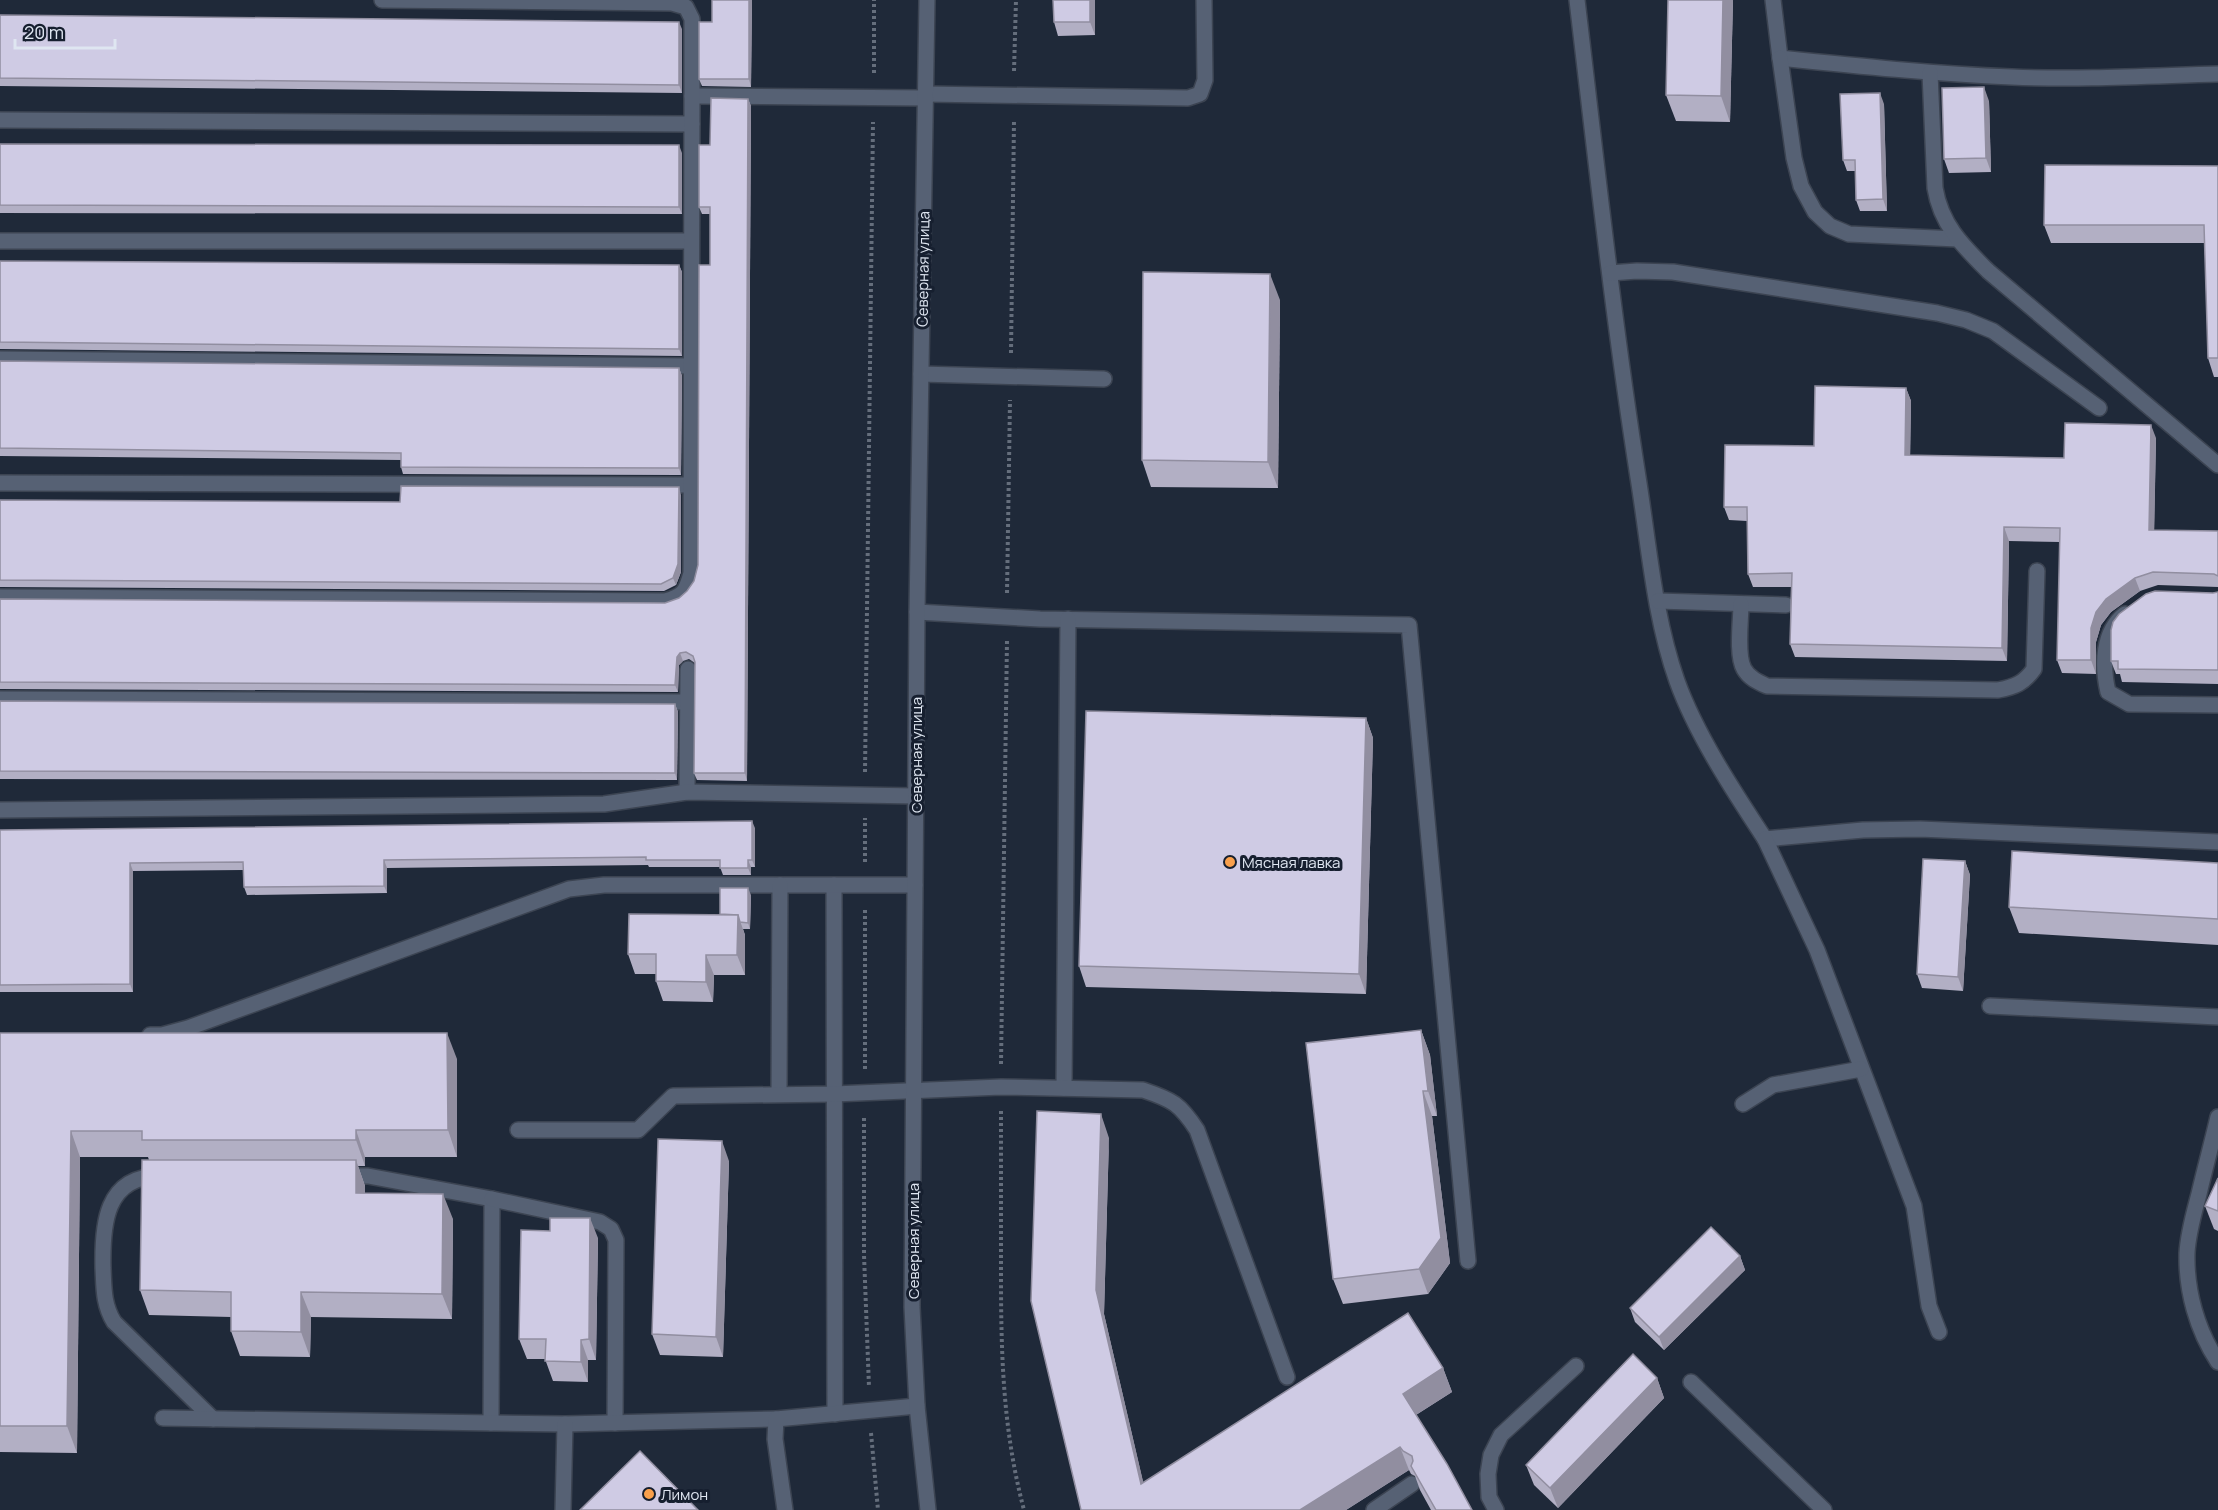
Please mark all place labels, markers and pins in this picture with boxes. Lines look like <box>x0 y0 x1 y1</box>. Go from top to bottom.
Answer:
place label: Мясная лавка <box>1242 852 1340 873</box>
marker: Мясная лавка <box>1223 855 1237 869</box>
place label: Лимон <box>661 1484 708 1505</box>
marker: Лимон <box>642 1487 656 1501</box>

